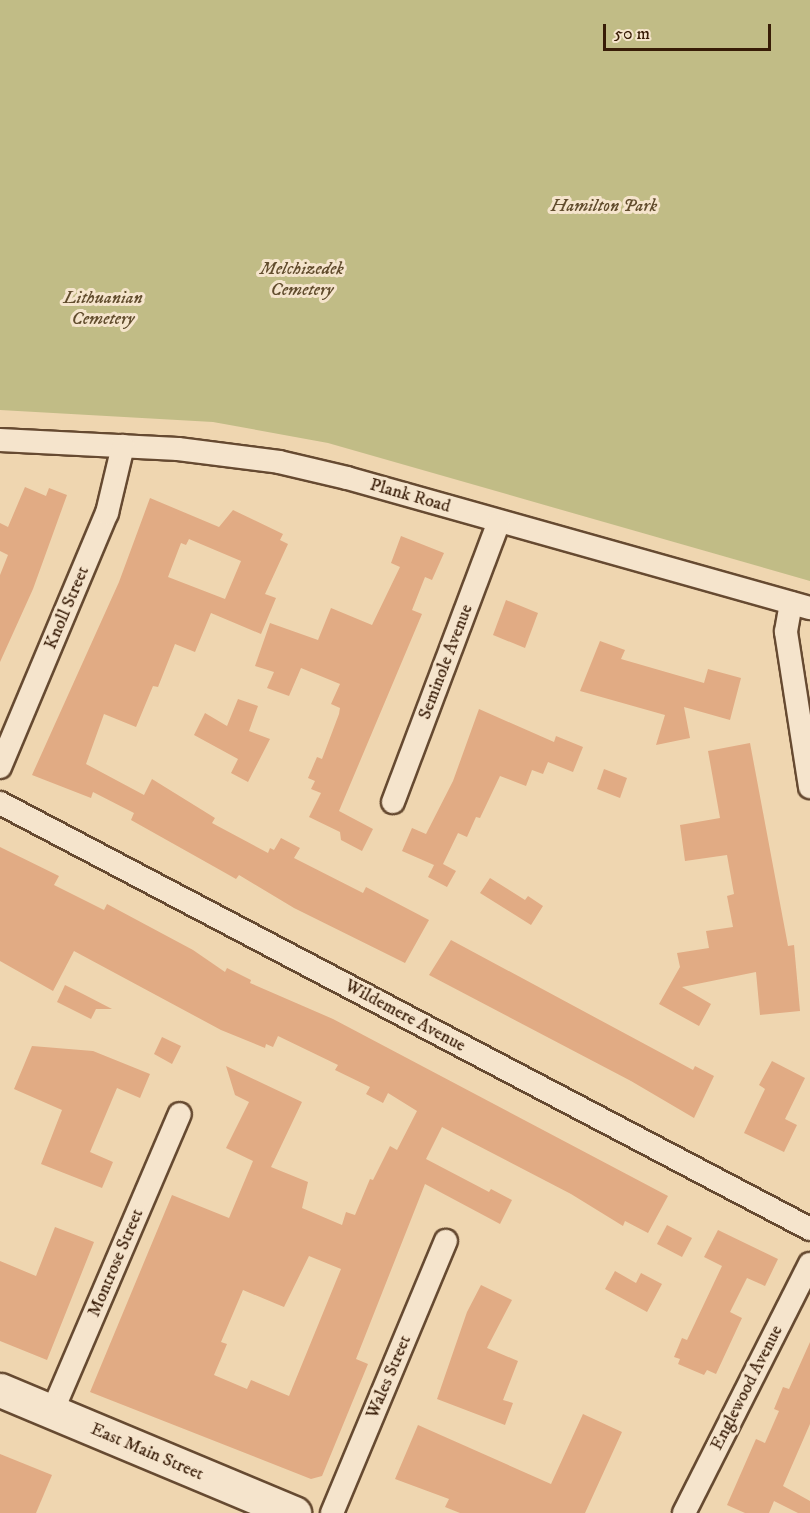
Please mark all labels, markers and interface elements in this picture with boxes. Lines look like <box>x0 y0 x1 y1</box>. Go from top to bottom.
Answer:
scale bar <box>606 12 774 50</box>
text: 50 m <box>614 23 650 45</box>
park label: Hamilton Park <box>551 195 657 217</box>
park label: Melchizedek Cemetery <box>260 259 344 302</box>
park label: Lithuanian Cemetery <box>63 288 143 330</box>
street label: Plank Road <box>367 474 453 518</box>
street label: Knoll Street <box>40 563 94 653</box>
street label: Seminole Avenue <box>414 601 478 723</box>
street label: Wildemere Avenue <box>341 975 469 1057</box>
street label: Montrose Street <box>84 1206 148 1320</box>
street label: Englewood Avenue <box>706 1322 788 1454</box>
street label: Wales Street <box>362 1332 416 1422</box>
street label: East Main Street <box>87 1418 207 1486</box>

